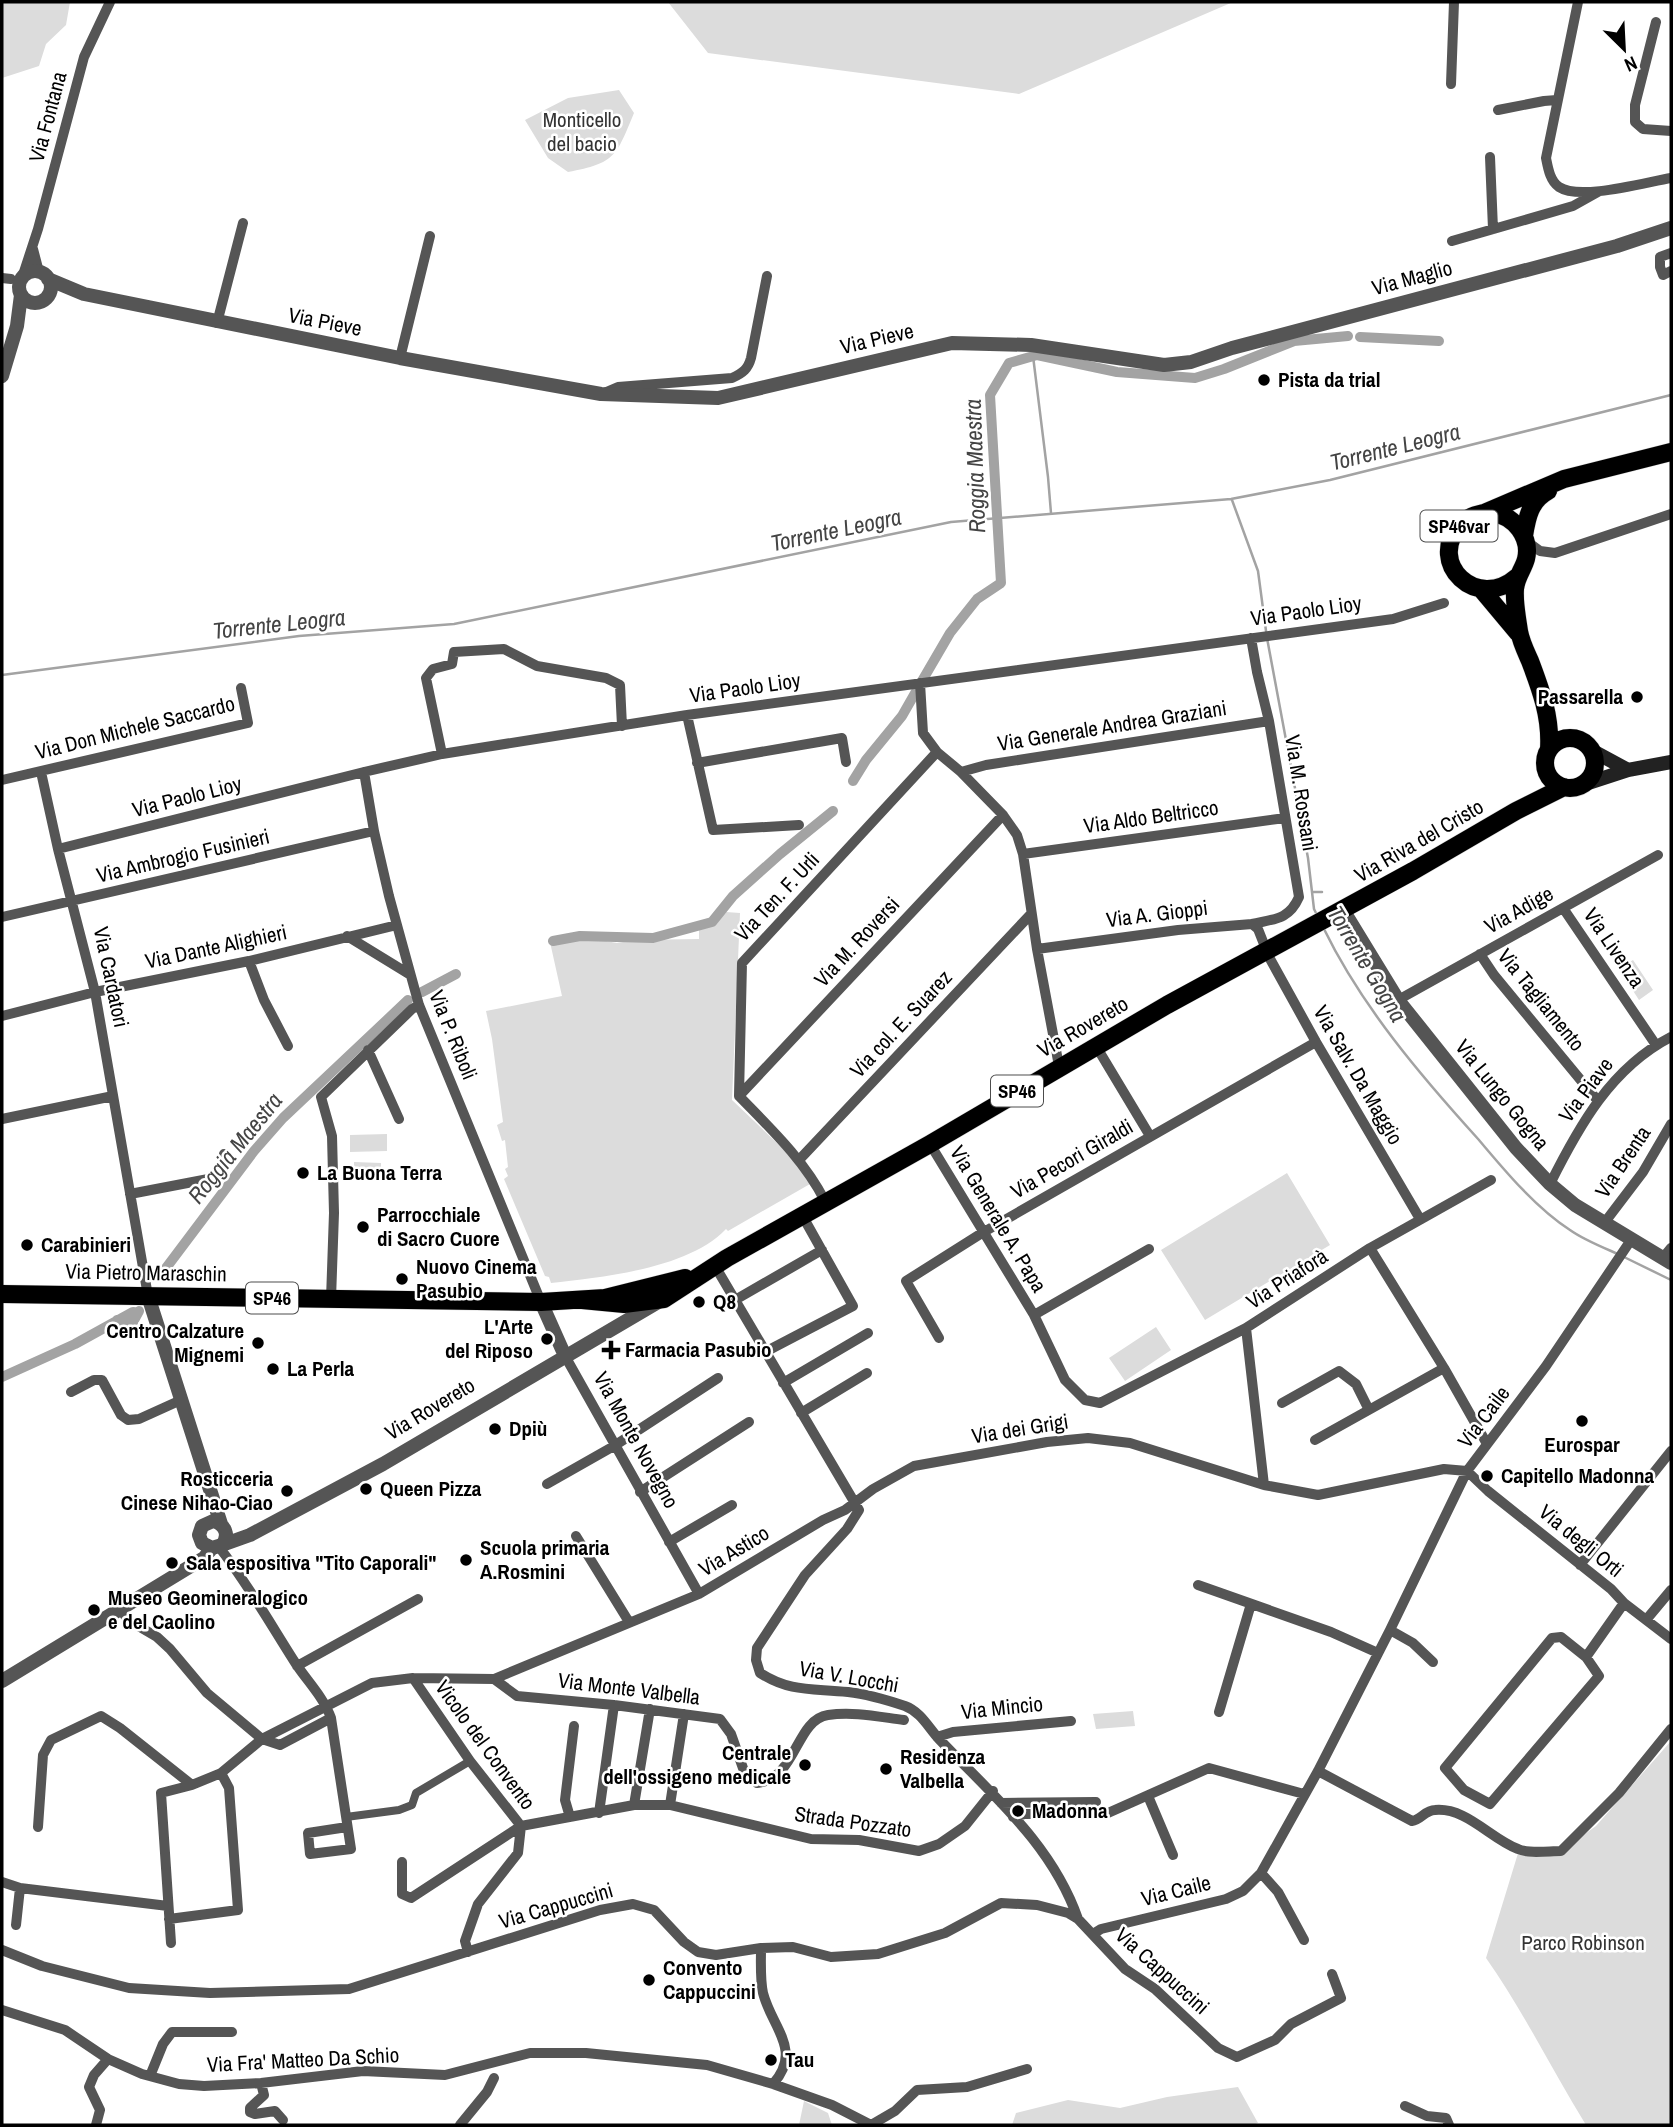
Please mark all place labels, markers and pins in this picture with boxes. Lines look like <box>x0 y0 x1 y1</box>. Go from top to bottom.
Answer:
place label: Pista da trial <box>1278 365 1380 394</box>
marker: Pista da trial <box>1256 372 1272 388</box>
place label: Passarella <box>1538 682 1623 711</box>
marker: Passarella <box>1629 689 1645 705</box>
place label: La Buona Terra <box>317 1158 442 1187</box>
marker: La Buona Terra <box>295 1165 311 1181</box>
place label: Parrocchiale di Sacro Cuore <box>377 1200 500 1253</box>
marker: Parrocchiale di Sacro Cuore <box>355 1219 371 1235</box>
place label: Carabinieri <box>41 1230 131 1259</box>
marker: Carabinieri <box>19 1237 35 1253</box>
place label: Nuovo Cinema Pasubio <box>416 1252 537 1305</box>
marker: Nuovo Cinema Pasubio <box>394 1271 410 1287</box>
place label: Q8 <box>713 1287 736 1316</box>
marker: Q8 <box>691 1294 707 1310</box>
place label: L'Arte del Riposo <box>445 1312 533 1365</box>
place label: Centro Calzature Mignemi <box>106 1316 244 1369</box>
marker: L'Arte del Riposo <box>539 1331 555 1347</box>
marker: Centro Calzature Mignemi <box>250 1335 266 1351</box>
place label: Farmacia Pasubio <box>625 1335 772 1364</box>
marker: Farmacia Pasubio <box>603 1342 619 1358</box>
place label: La Perla <box>287 1354 354 1383</box>
marker: La Perla <box>265 1361 281 1377</box>
marker: Eurospar <box>1574 1413 1590 1429</box>
place label: Dpiù <box>509 1414 547 1443</box>
marker: Dpiù <box>487 1421 503 1437</box>
place label: Eurospar <box>1544 1430 1620 1459</box>
place label: Capitello Madonna <box>1501 1461 1655 1490</box>
place label: Rosticceria Cinese Nihao-Ciao <box>121 1464 273 1517</box>
marker: Capitello Madonna <box>1479 1468 1495 1484</box>
place label: Queen Pizza <box>380 1474 482 1503</box>
marker: Queen Pizza <box>358 1481 374 1497</box>
marker: Rosticceria Cinese Nihao-Ciao <box>279 1483 295 1499</box>
place label: Scuola primaria A.Rosmini <box>480 1533 610 1586</box>
place label: Sala espositiva "Tito Caporali" <box>186 1548 437 1577</box>
marker: Scuola primaria A.Rosmini <box>458 1552 474 1568</box>
marker: Sala espositiva "Tito Caporali" <box>164 1555 180 1571</box>
place label: Museo Geomineralogico e del Caolino <box>108 1583 308 1636</box>
marker: Museo Geomineralogico e del Caolino <box>86 1602 102 1618</box>
place label: Centrale dell'ossigeno medicale <box>603 1738 791 1791</box>
place label: Residenza Valbella <box>900 1742 986 1795</box>
marker: Centrale dell'ossigeno medicale <box>797 1757 813 1773</box>
marker: Residenza Valbella <box>878 1761 894 1777</box>
place label: Madonna <box>1032 1796 1108 1825</box>
marker: Madonna <box>1010 1803 1026 1819</box>
place label: Convento Cappuccini <box>663 1953 756 2006</box>
marker: Convento Cappuccini <box>641 1972 657 1988</box>
place label: Tau <box>785 2045 814 2074</box>
marker: Tau <box>763 2052 779 2068</box>

